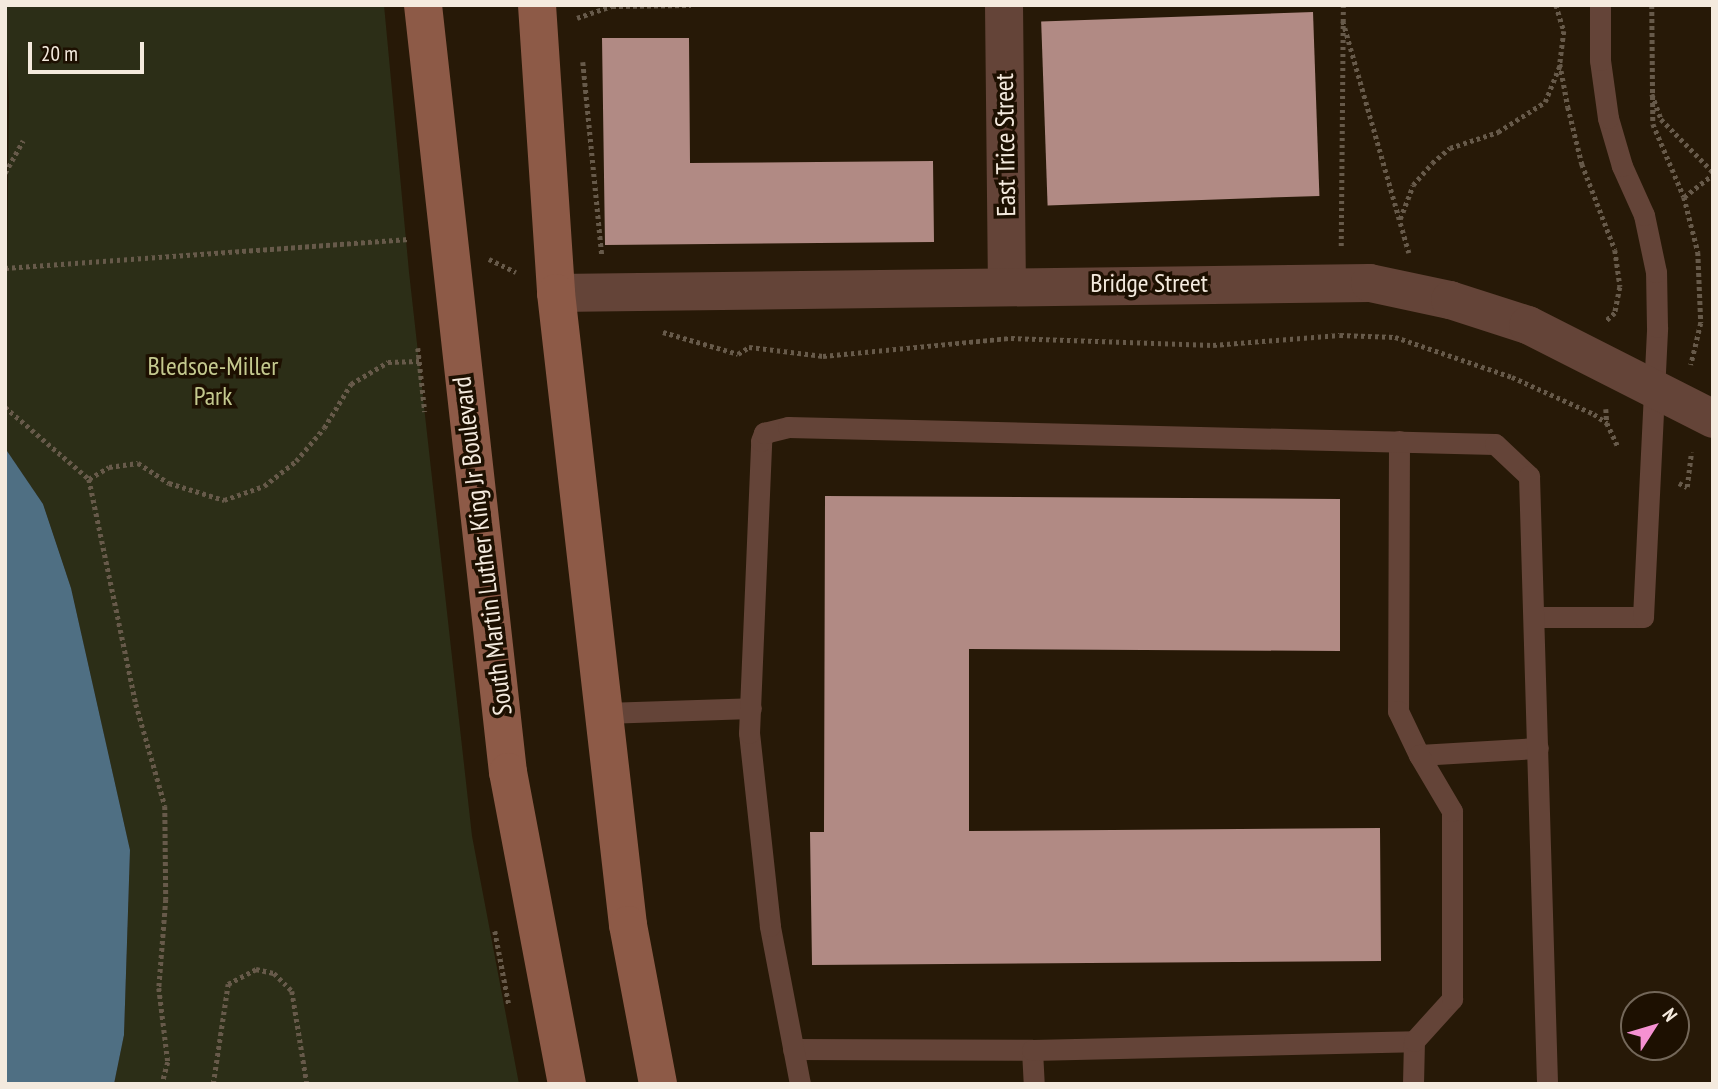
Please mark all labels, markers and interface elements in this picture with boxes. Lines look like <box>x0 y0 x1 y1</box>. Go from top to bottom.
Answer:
scale bar <box>32 28 147 72</box>
text: 20 m <box>41 40 78 67</box>
street label: East Trice Street <box>988 73 1022 217</box>
street label: Bridge Street <box>1090 267 1208 299</box>
park label: Bledsoe-Miller Park <box>148 350 278 412</box>
street label: South Martin Luther King Jr Boulevard <box>446 375 518 717</box>
north arrow <box>1620 991 1690 1061</box>
text: N <box>1657 1003 1683 1026</box>

